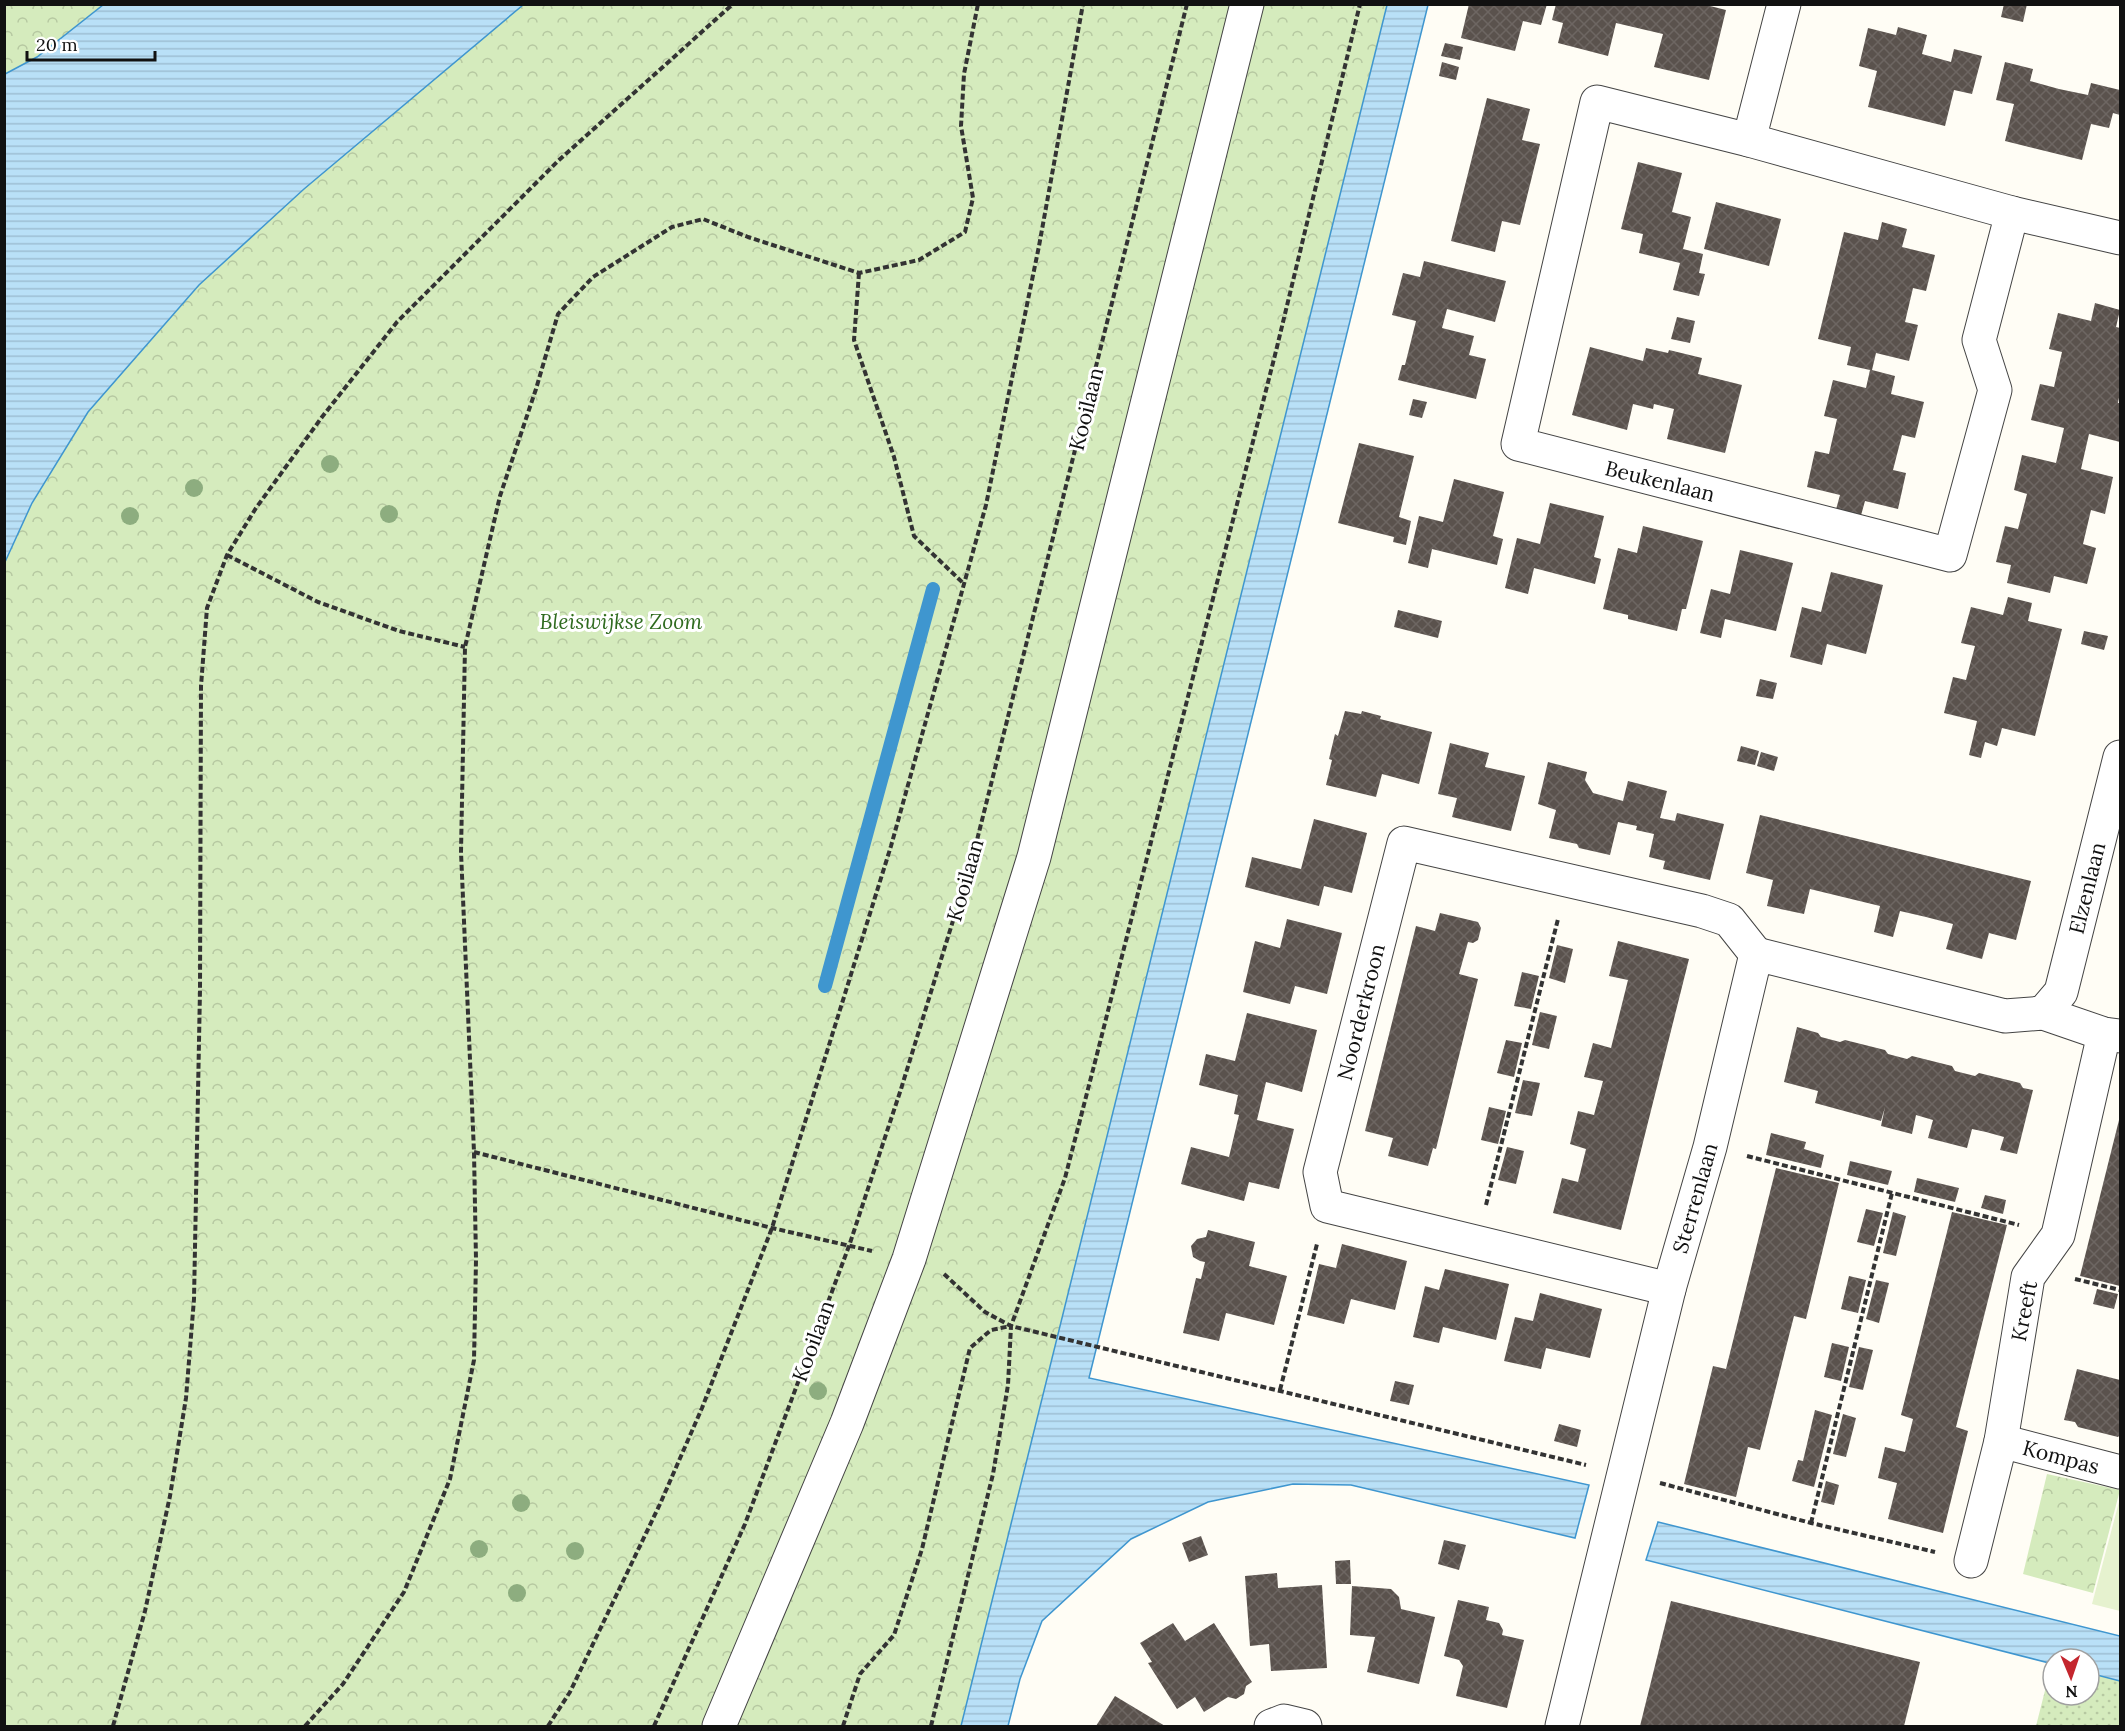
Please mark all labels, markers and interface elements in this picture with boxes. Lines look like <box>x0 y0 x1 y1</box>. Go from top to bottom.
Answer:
scale bar <box>27 24 154 62</box>
text: 20 m <box>36 33 78 56</box>
street label: Kooilaan <box>1063 364 1109 453</box>
street label: Beukenlaan <box>1602 454 1718 508</box>
park label: Bleiswijkse Zoom <box>540 608 703 635</box>
street label: Kooilaan <box>940 835 990 924</box>
street label: Elzenlaan <box>2063 839 2111 937</box>
street label: Noorderkroon <box>1331 941 1391 1083</box>
street label: Sterrenlaan <box>1666 1139 1724 1256</box>
street label: Kreeft <box>2005 1277 2043 1344</box>
street label: Kooilaan <box>786 1296 840 1385</box>
street label: Kompas <box>2020 1434 2102 1480</box>
north arrow <box>2041 1647 2101 1707</box>
text: N <box>2065 1682 2078 1702</box>

